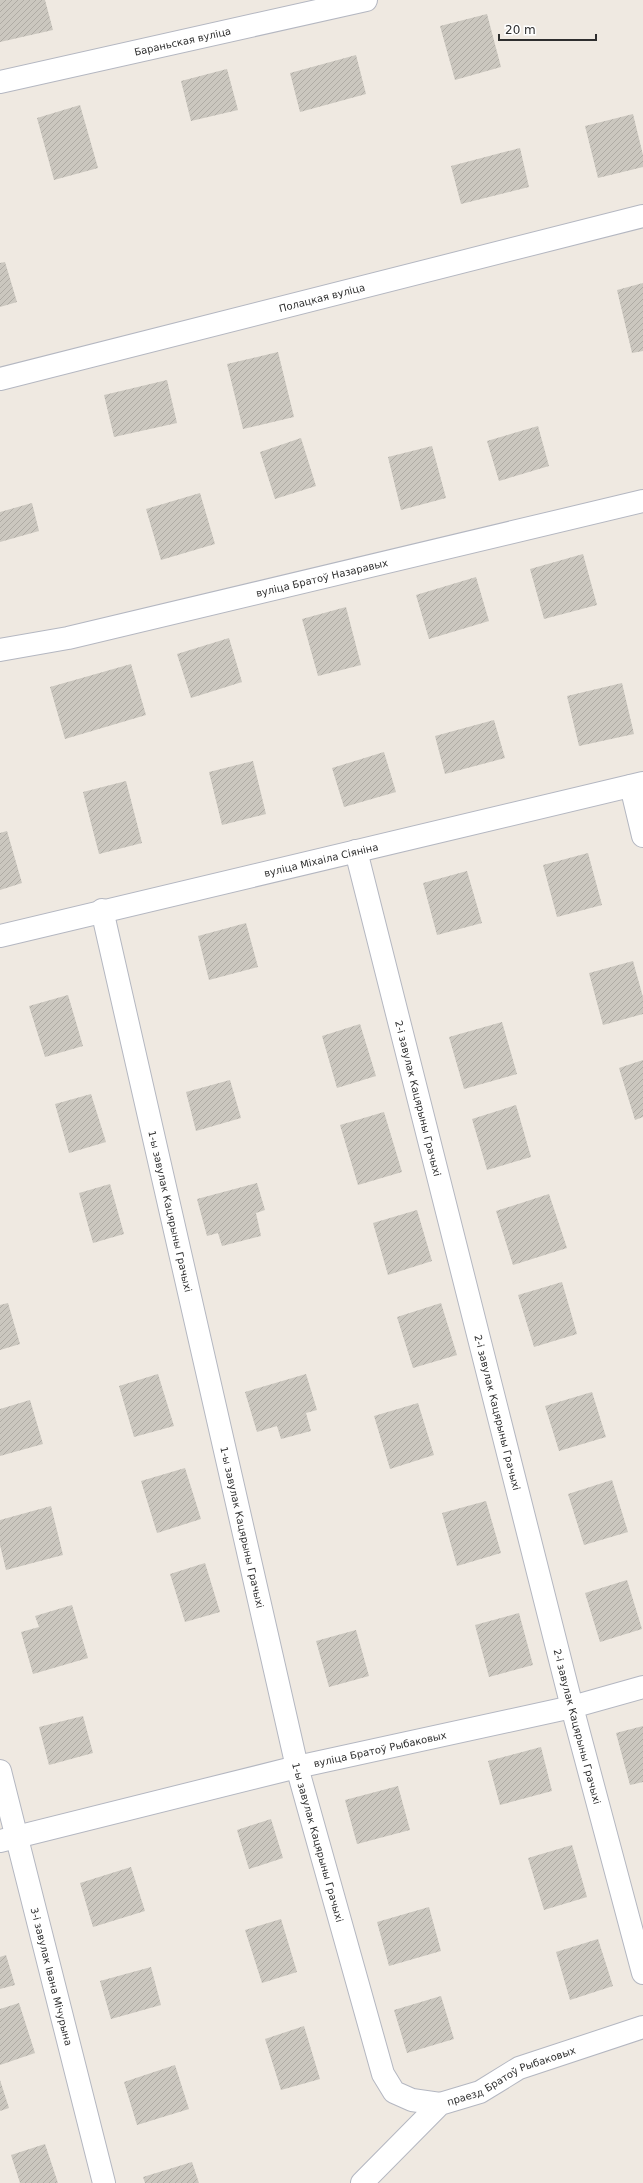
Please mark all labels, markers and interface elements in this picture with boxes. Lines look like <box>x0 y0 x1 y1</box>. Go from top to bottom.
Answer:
scale bar <box>499 16 596 42</box>
text: 20 m <box>505 23 536 37</box>
street label: Бараньская вуліца <box>133 25 232 57</box>
street label: Полацкая вуліца <box>278 281 366 314</box>
street label: вуліца Братоў Назаравых <box>255 557 389 599</box>
street label: вуліца Міхаіла Сіяніна <box>263 841 379 878</box>
street label: 2-і завулак Кацярыны Грачыхі <box>393 1019 443 1177</box>
street label: 1-ы завулак Кацярыны Грачыхі <box>147 1129 194 1293</box>
street label: 2-і завулак Кацярыны Грачыхі <box>473 1333 523 1491</box>
street label: 1-ы завулак Кацярыны Грачыхі <box>219 1445 266 1609</box>
street label: 2-і завулак Кацярыны Грачыхі <box>552 1648 603 1805</box>
street label: вуліца Братоў Рыбаковых <box>312 1729 448 1769</box>
street label: 1-ы завулак Кацярыны Грачыхі <box>291 1761 346 1923</box>
street label: 3-і завулак Івана Мічурына <box>29 1906 75 2047</box>
street label: праезд Братоў Рыбаковых <box>445 2044 577 2107</box>

